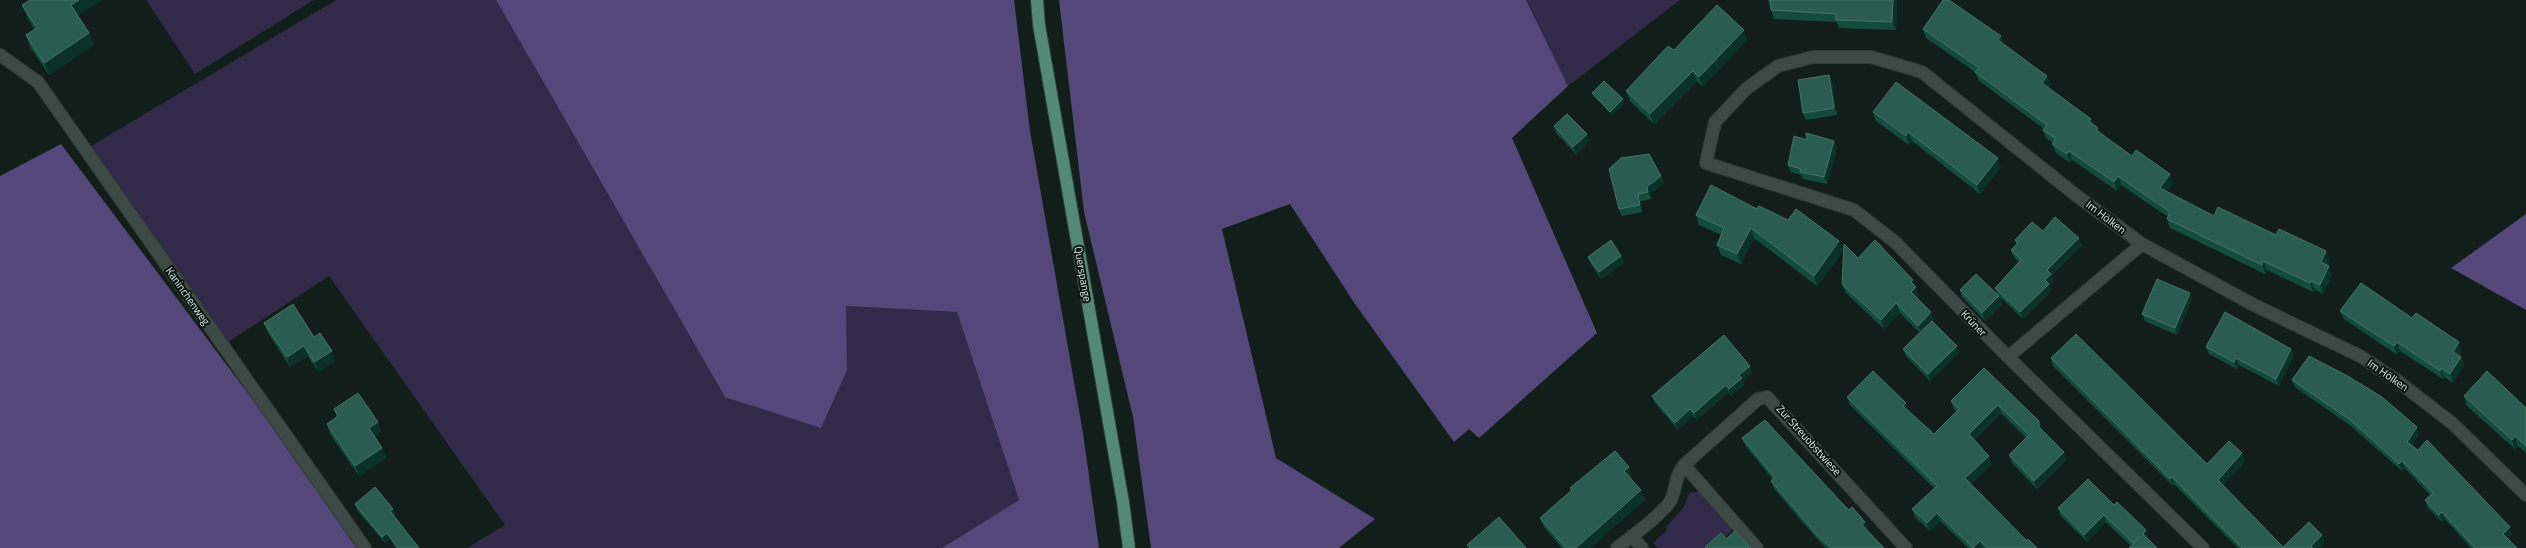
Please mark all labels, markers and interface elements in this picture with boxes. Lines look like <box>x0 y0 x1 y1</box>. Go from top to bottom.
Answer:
street label: Im Hölken <box>2083 197 2130 237</box>
street label: Querspange <box>1070 245 1096 303</box>
street label: Kaninchenweg <box>162 264 214 329</box>
street label: Krüner <box>1957 306 1991 340</box>
street label: Im Hölken <box>2364 355 2412 395</box>
street label: Zur Streuobstwiese <box>1773 401 1845 479</box>

